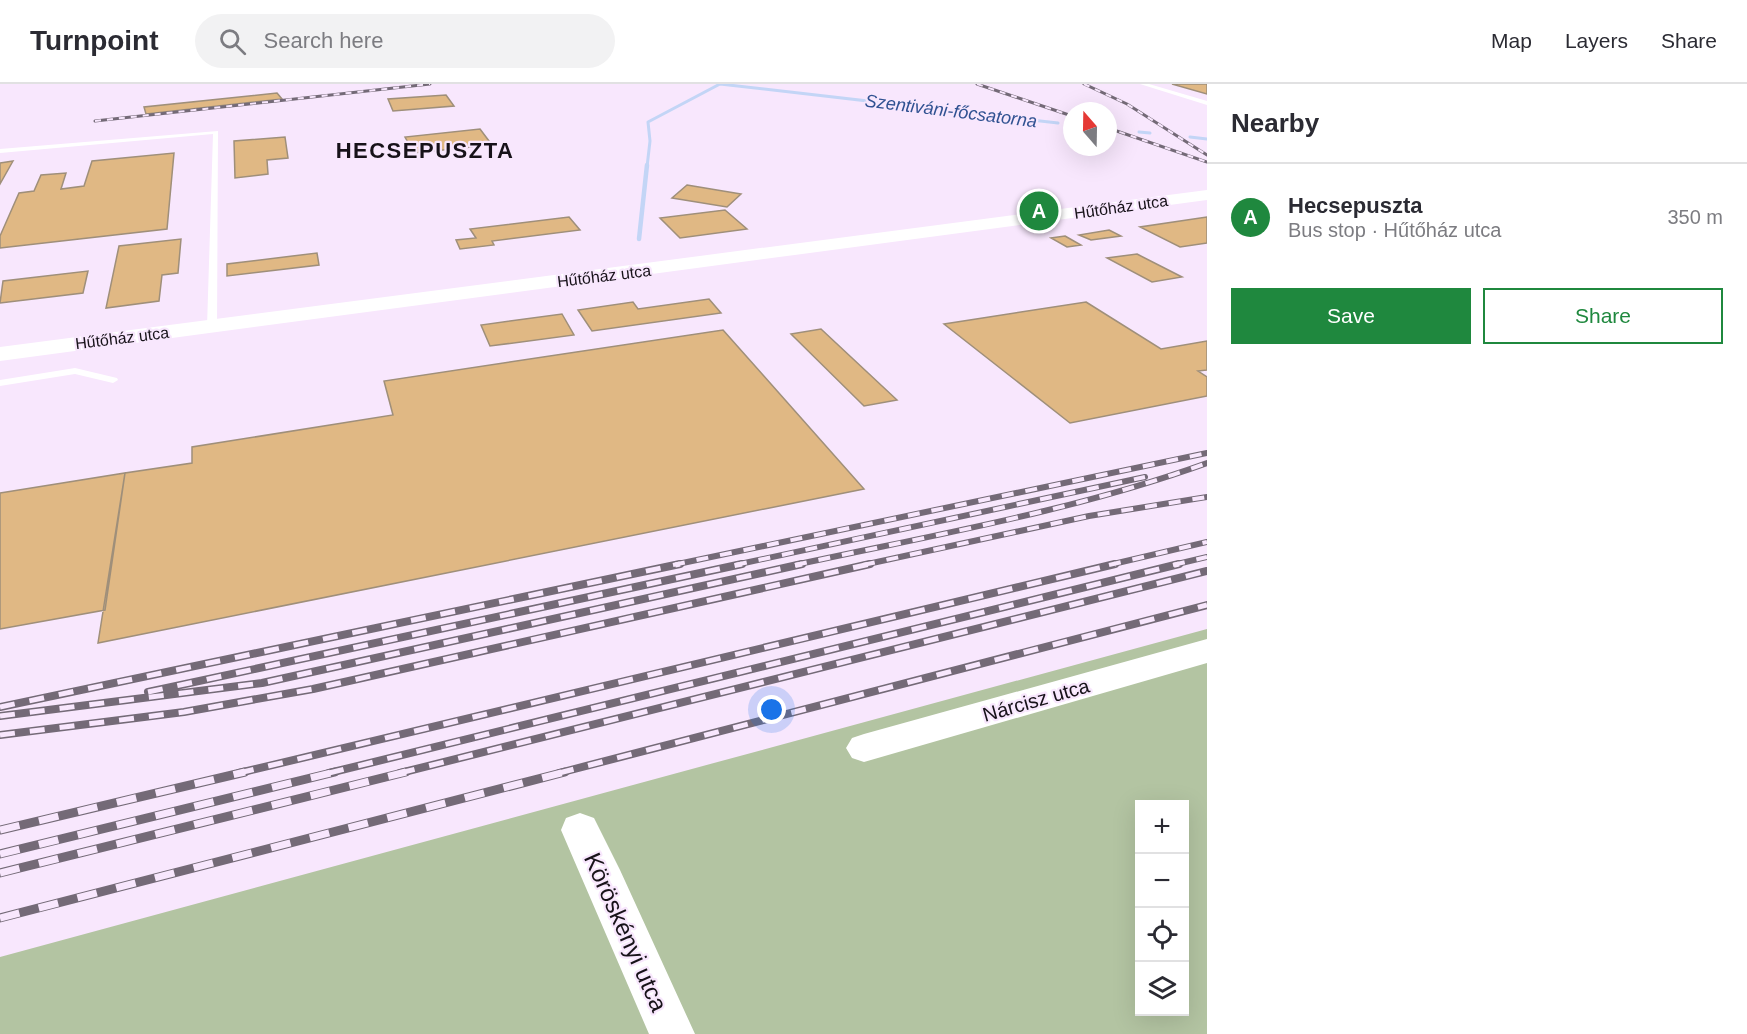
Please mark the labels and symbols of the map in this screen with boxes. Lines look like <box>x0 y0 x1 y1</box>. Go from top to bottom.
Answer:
water label: Szentiváni-főcsatorna <box>864 91 1038 131</box>
north arrow <box>1063 102 1117 156</box>
district label: HECSEPUSZTA <box>336 138 514 163</box>
pin: A <box>1020 188 1058 234</box>
street label: Hűtőház utca <box>1073 192 1169 222</box>
street label: Hűtőház utca <box>556 262 652 290</box>
street label: Hűtőház utca <box>74 324 170 352</box>
street label: Nárcisz utca <box>980 674 1093 726</box>
your location <box>757 695 786 724</box>
street label: Köröskényi utca <box>579 849 673 1016</box>

